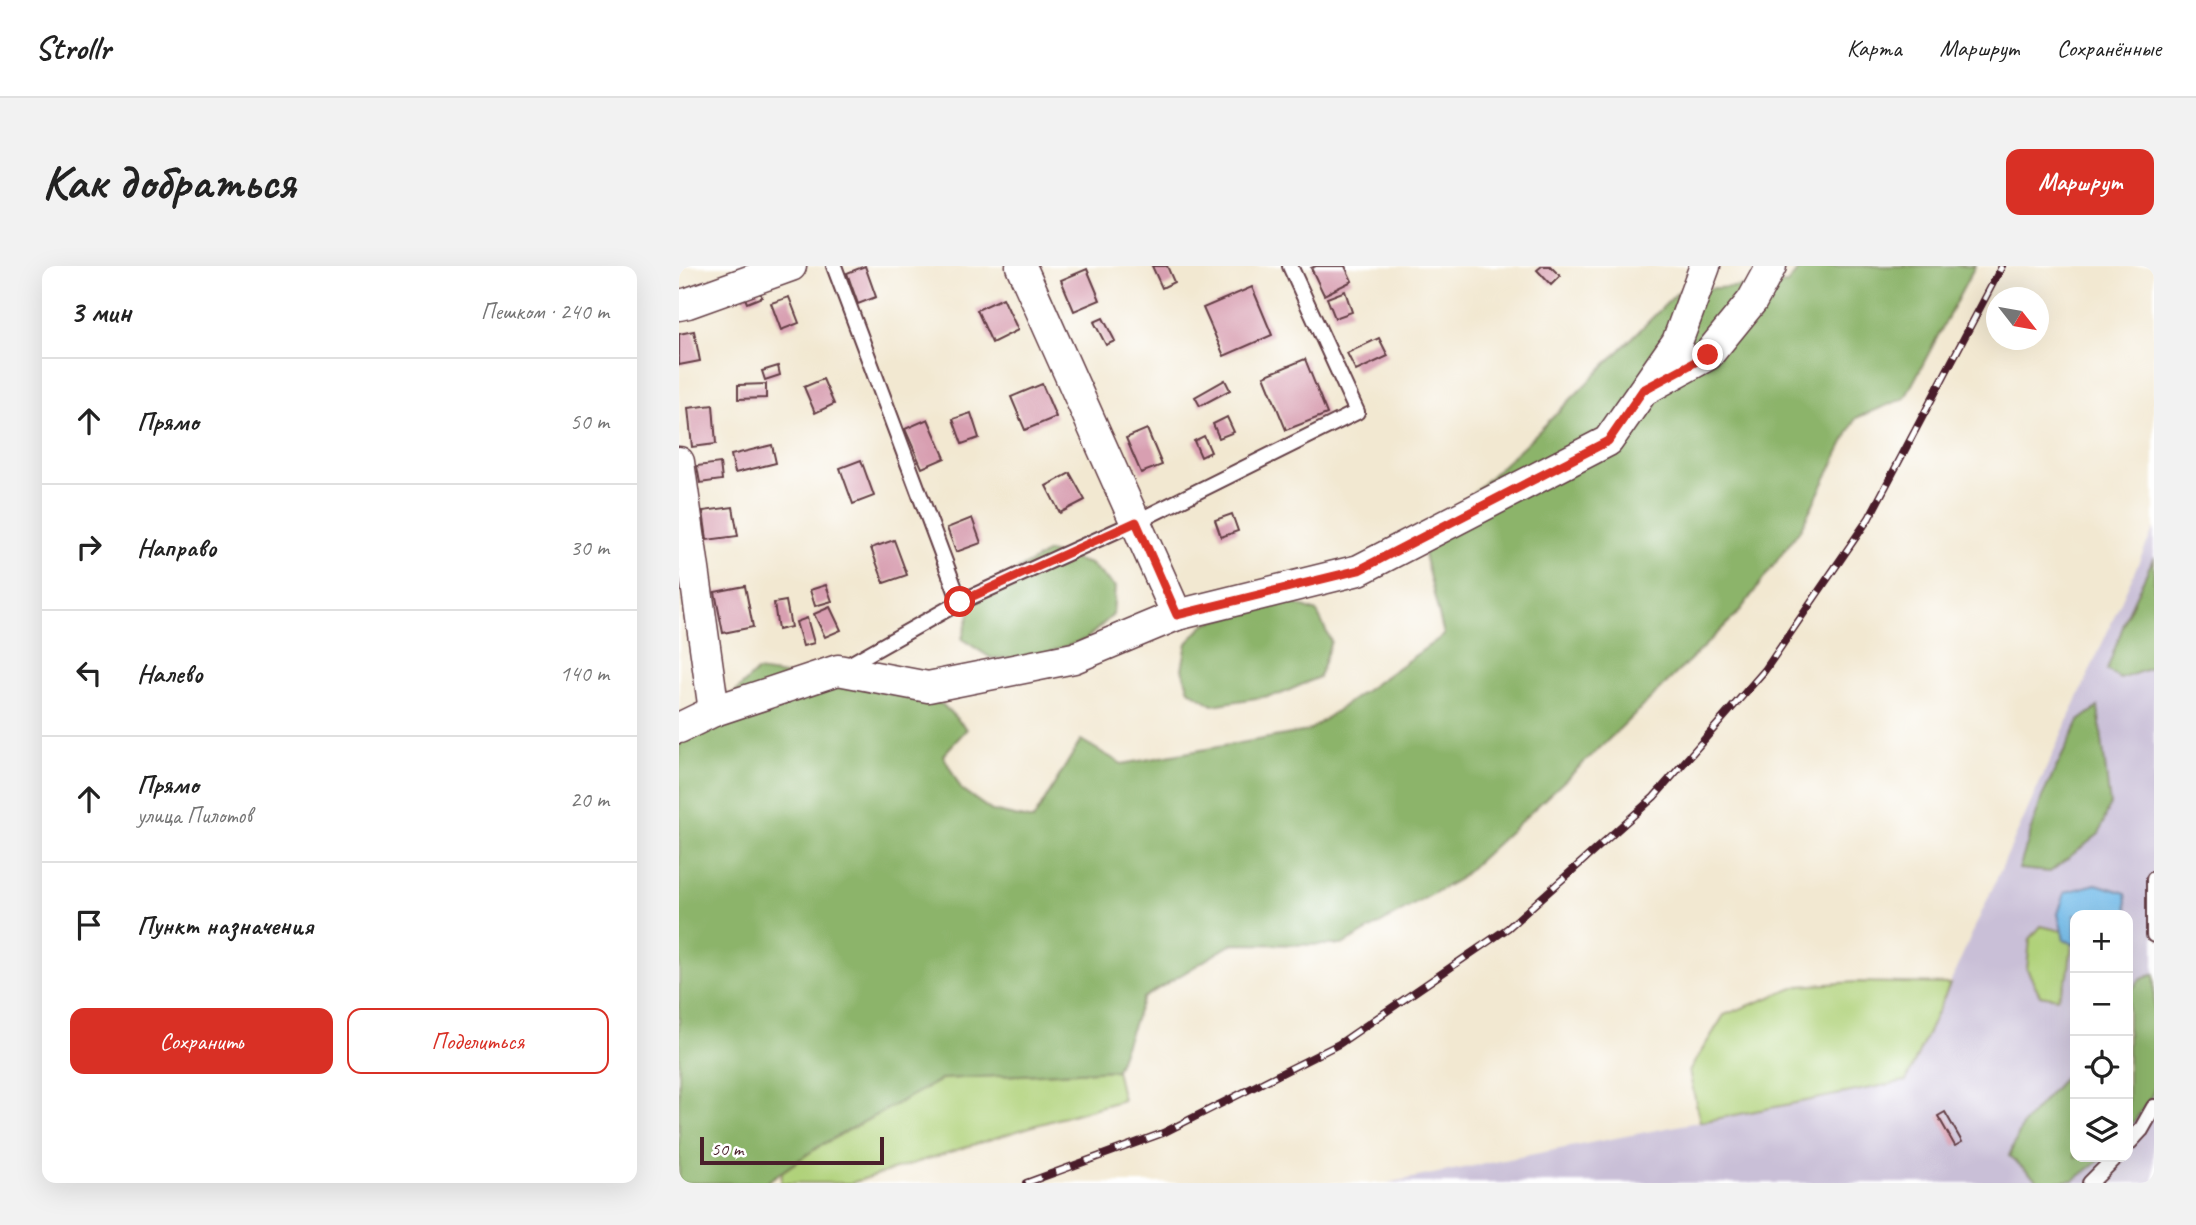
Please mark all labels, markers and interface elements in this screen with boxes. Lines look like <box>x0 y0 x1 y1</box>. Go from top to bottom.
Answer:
text: Strollr <box>35 27 110 69</box>
text: Карта <box>1847 33 1902 63</box>
text: Маршрут <box>1940 33 2019 63</box>
text: Сохранённые <box>2057 33 2161 63</box>
button: Маршрут <box>2006 149 2154 215</box>
text: Как добраться <box>42 151 295 213</box>
north arrow <box>1986 287 2049 350</box>
text: 3 мин <box>70 293 131 331</box>
text: Пешком · 240 m <box>481 297 609 326</box>
route end <box>1692 339 1723 370</box>
icon: ahead <box>70 402 108 440</box>
text: Прямо <box>137 405 199 438</box>
text: 50 m <box>570 407 609 436</box>
icon: right <box>70 528 108 566</box>
text: Направо <box>137 531 216 564</box>
text: 30 m <box>570 533 609 562</box>
route start <box>944 586 975 617</box>
icon: left <box>70 654 108 692</box>
text: Налево <box>137 657 203 690</box>
text: 140 m <box>560 659 609 688</box>
text: Прямо <box>137 768 199 801</box>
icon: ahead <box>70 780 108 818</box>
text: 20 m <box>570 785 609 814</box>
text: улица Пилотов <box>137 801 252 830</box>
icon: arrive <box>70 906 108 944</box>
text: Пункт назначения <box>137 909 313 942</box>
map controls <box>2070 910 2133 1162</box>
button: + <box>2070 910 2133 973</box>
button: − <box>2070 973 2133 1036</box>
button: Сохранить <box>70 1008 333 1074</box>
button: Поделиться <box>347 1008 609 1074</box>
button: locate <box>2070 1036 2133 1099</box>
button: layers <box>2070 1099 2133 1162</box>
scale bar <box>700 1134 884 1166</box>
text: 50 m <box>711 1137 743 1161</box>

